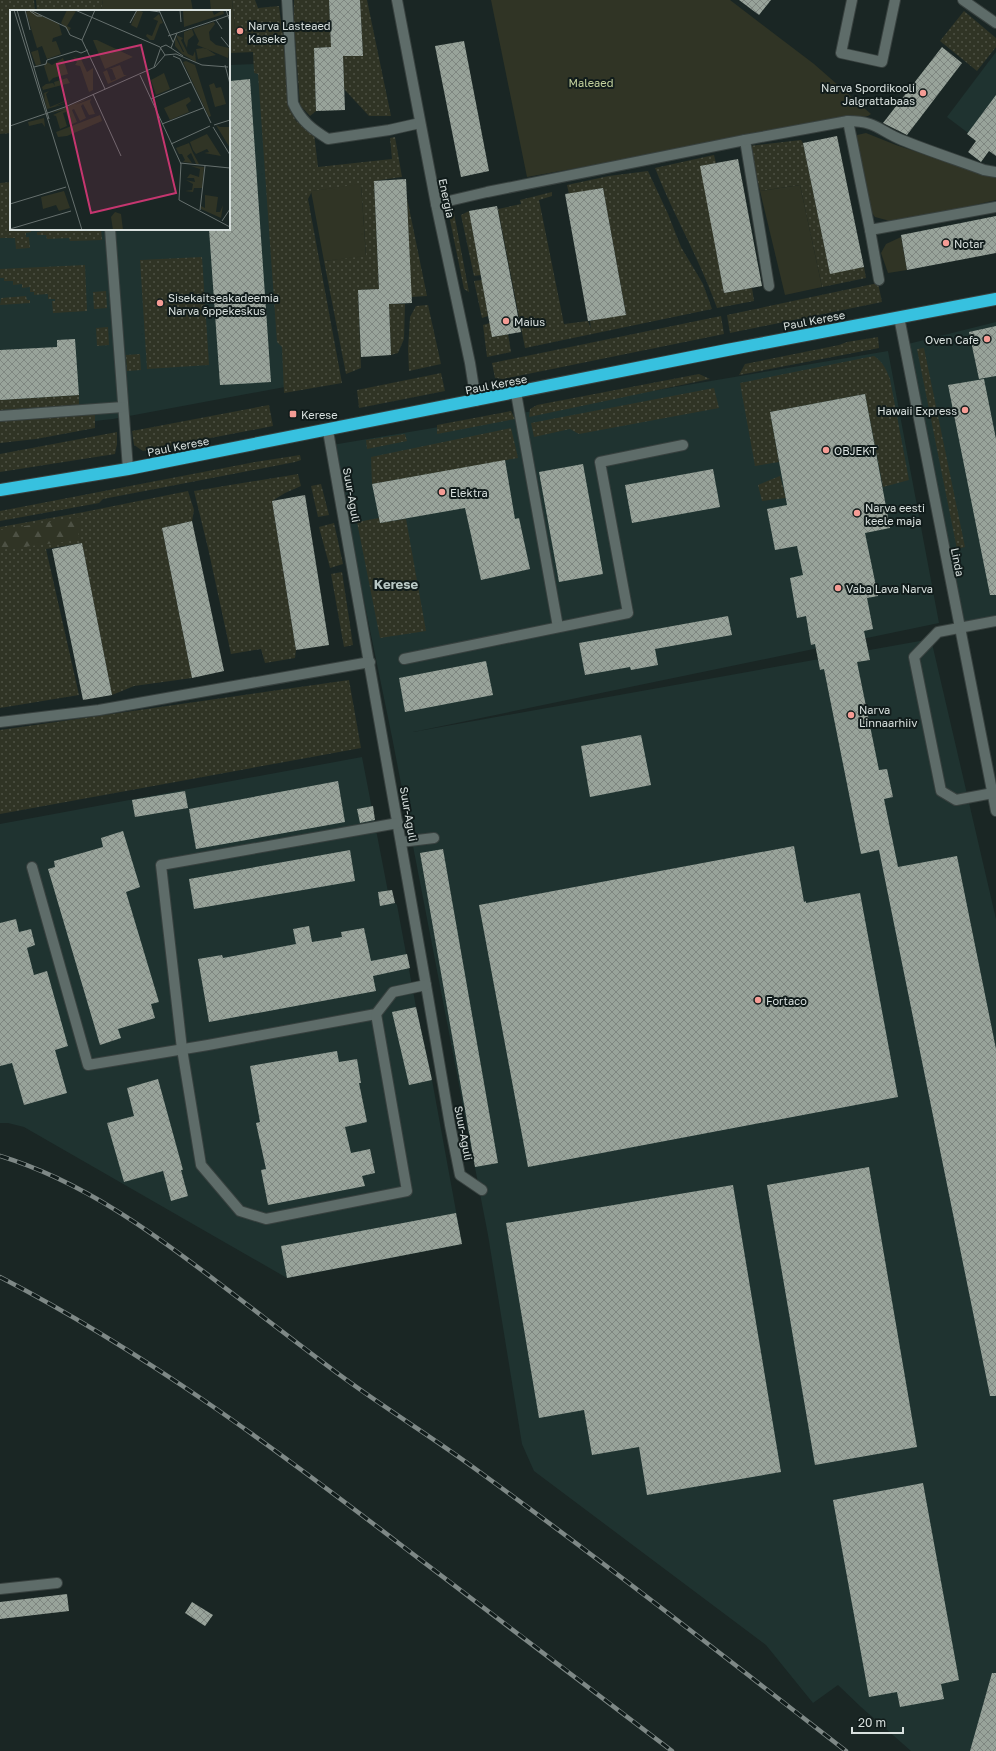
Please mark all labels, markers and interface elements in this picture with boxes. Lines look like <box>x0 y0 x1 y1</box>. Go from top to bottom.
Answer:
inset map <box>10 10 230 230</box>
place label: Narva Lasteaed Kaseke <box>248 19 331 45</box>
marker: Narva Lasteaed Kaseke <box>235 26 245 36</box>
park label: Maleaed <box>569 76 613 89</box>
place label: Narva Spordikooli Jalgrattabaas <box>821 81 915 107</box>
marker: Narva Spordikooli Jalgrattabaas <box>918 88 928 98</box>
street label: Energia <box>436 177 458 219</box>
place label: Notar <box>954 237 985 250</box>
marker: Notar <box>941 238 951 248</box>
place label: Sisekaitseakadeemia Narva õppekeskus <box>168 291 279 317</box>
marker: Sisekaitseakadeemia Narva õppekeskus <box>155 298 165 308</box>
street label: Paul Kerese <box>782 308 846 332</box>
place label: Maius <box>514 315 545 328</box>
marker: Maius <box>501 316 511 326</box>
place label: Oven Cafe <box>925 333 979 346</box>
marker: Oven Cafe <box>982 334 992 344</box>
street label: Paul Kerese <box>464 372 528 396</box>
place label: Hawaii Express <box>877 404 957 417</box>
marker: Hawaii Express <box>960 405 970 415</box>
place label: Kerese <box>301 408 338 421</box>
marker: Kerese <box>288 409 298 419</box>
street label: Paul Kerese <box>146 434 210 458</box>
place label: OBJEKT <box>834 444 877 457</box>
marker: OBJEKT <box>821 445 831 455</box>
street label: Suur-Aguli <box>341 467 363 523</box>
place label: Elektra <box>450 486 488 499</box>
marker: Elektra <box>437 487 447 497</box>
place label: Narva eesti keele maja <box>865 501 925 527</box>
marker: Narva eesti keele maja <box>852 508 862 518</box>
street label: Linda <box>949 547 967 577</box>
district label: Kerese <box>374 576 418 592</box>
place label: Vaba Lava Narva <box>846 582 933 595</box>
marker: Vaba Lava Narva <box>833 583 843 593</box>
place label: Narva Linnaarhiiv <box>859 703 917 729</box>
marker: Narva Linnaarhiiv <box>846 710 856 720</box>
street label: Suur-Aguli <box>398 786 420 842</box>
place label: Fortaco <box>766 994 807 1007</box>
marker: Fortaco <box>753 995 763 1005</box>
street label: Suur-Aguli <box>452 1105 476 1161</box>
scale bar <box>852 1709 903 1735</box>
text: 20 m <box>858 1715 886 1730</box>

